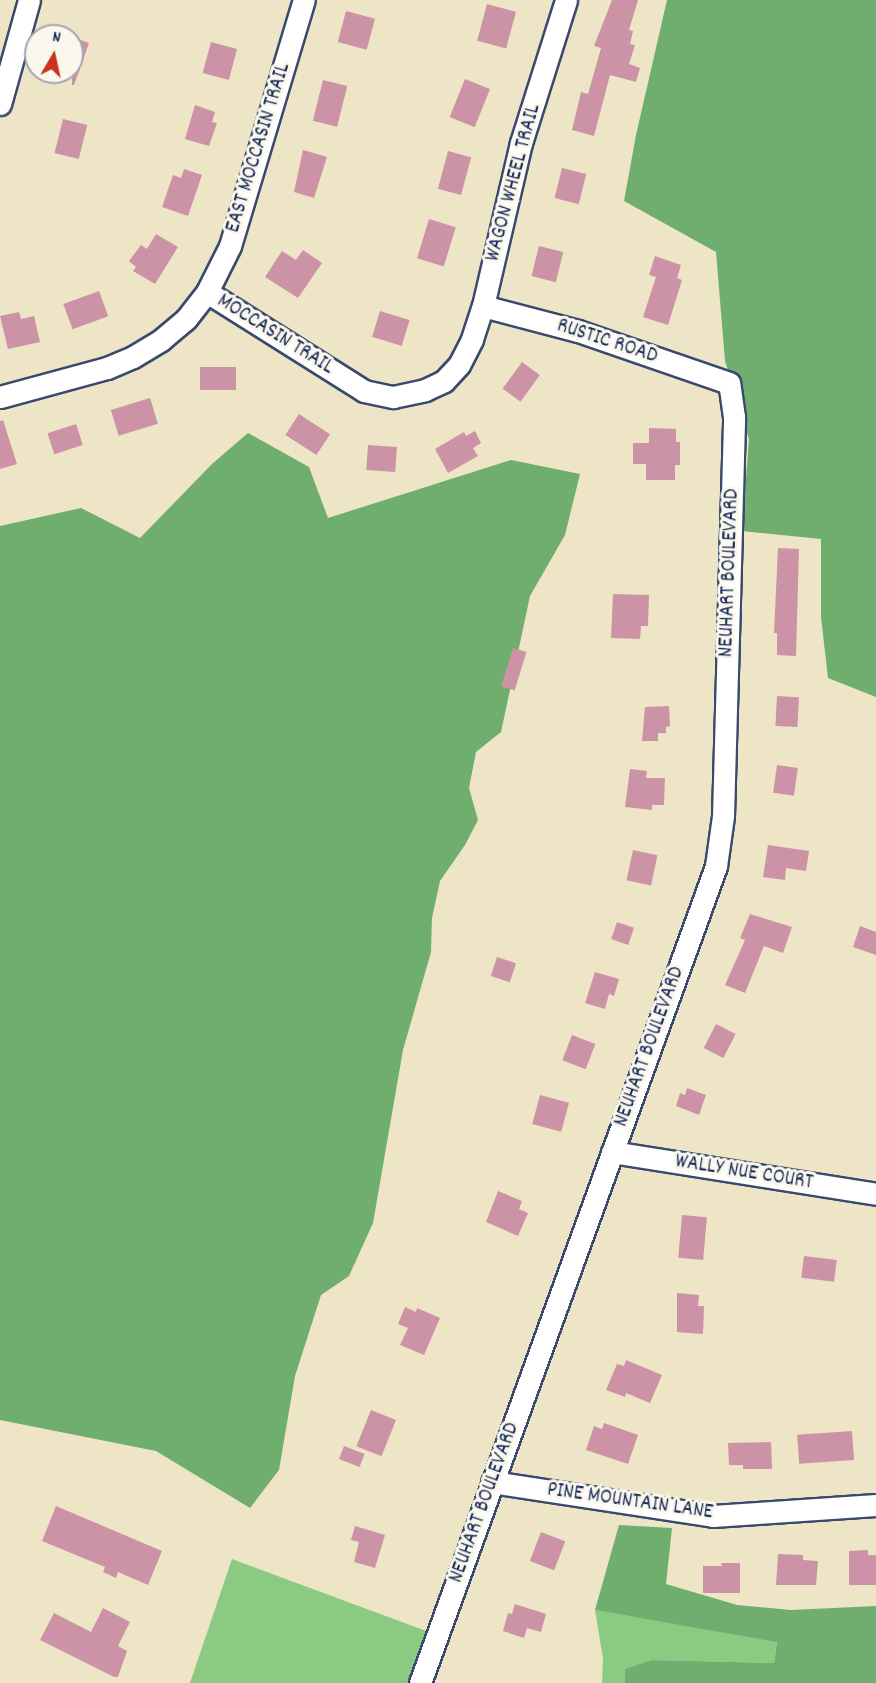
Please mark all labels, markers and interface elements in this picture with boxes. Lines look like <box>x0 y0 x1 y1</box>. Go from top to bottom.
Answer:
north arrow <box>24 24 84 84</box>
text: N <box>51 26 62 50</box>
street label: EAST MOCCASIN TRAIL <box>221 60 297 236</box>
street label: WAGON WHEEL TRAIL <box>481 102 547 264</box>
street label: MOCCASIN TRAIL <box>212 289 338 381</box>
street label: RUSTIC ROAD <box>554 314 660 370</box>
street label: NEUHART BOULEVARD <box>714 488 746 658</box>
street label: NEUHART BOULEVARD <box>609 963 691 1131</box>
street label: WALLY NUE COURT <box>673 1150 815 1196</box>
street label: NEUHART BOULEVARD <box>444 1419 526 1587</box>
street label: PINE MOUNTAIN LANE <box>545 1478 715 1526</box>

